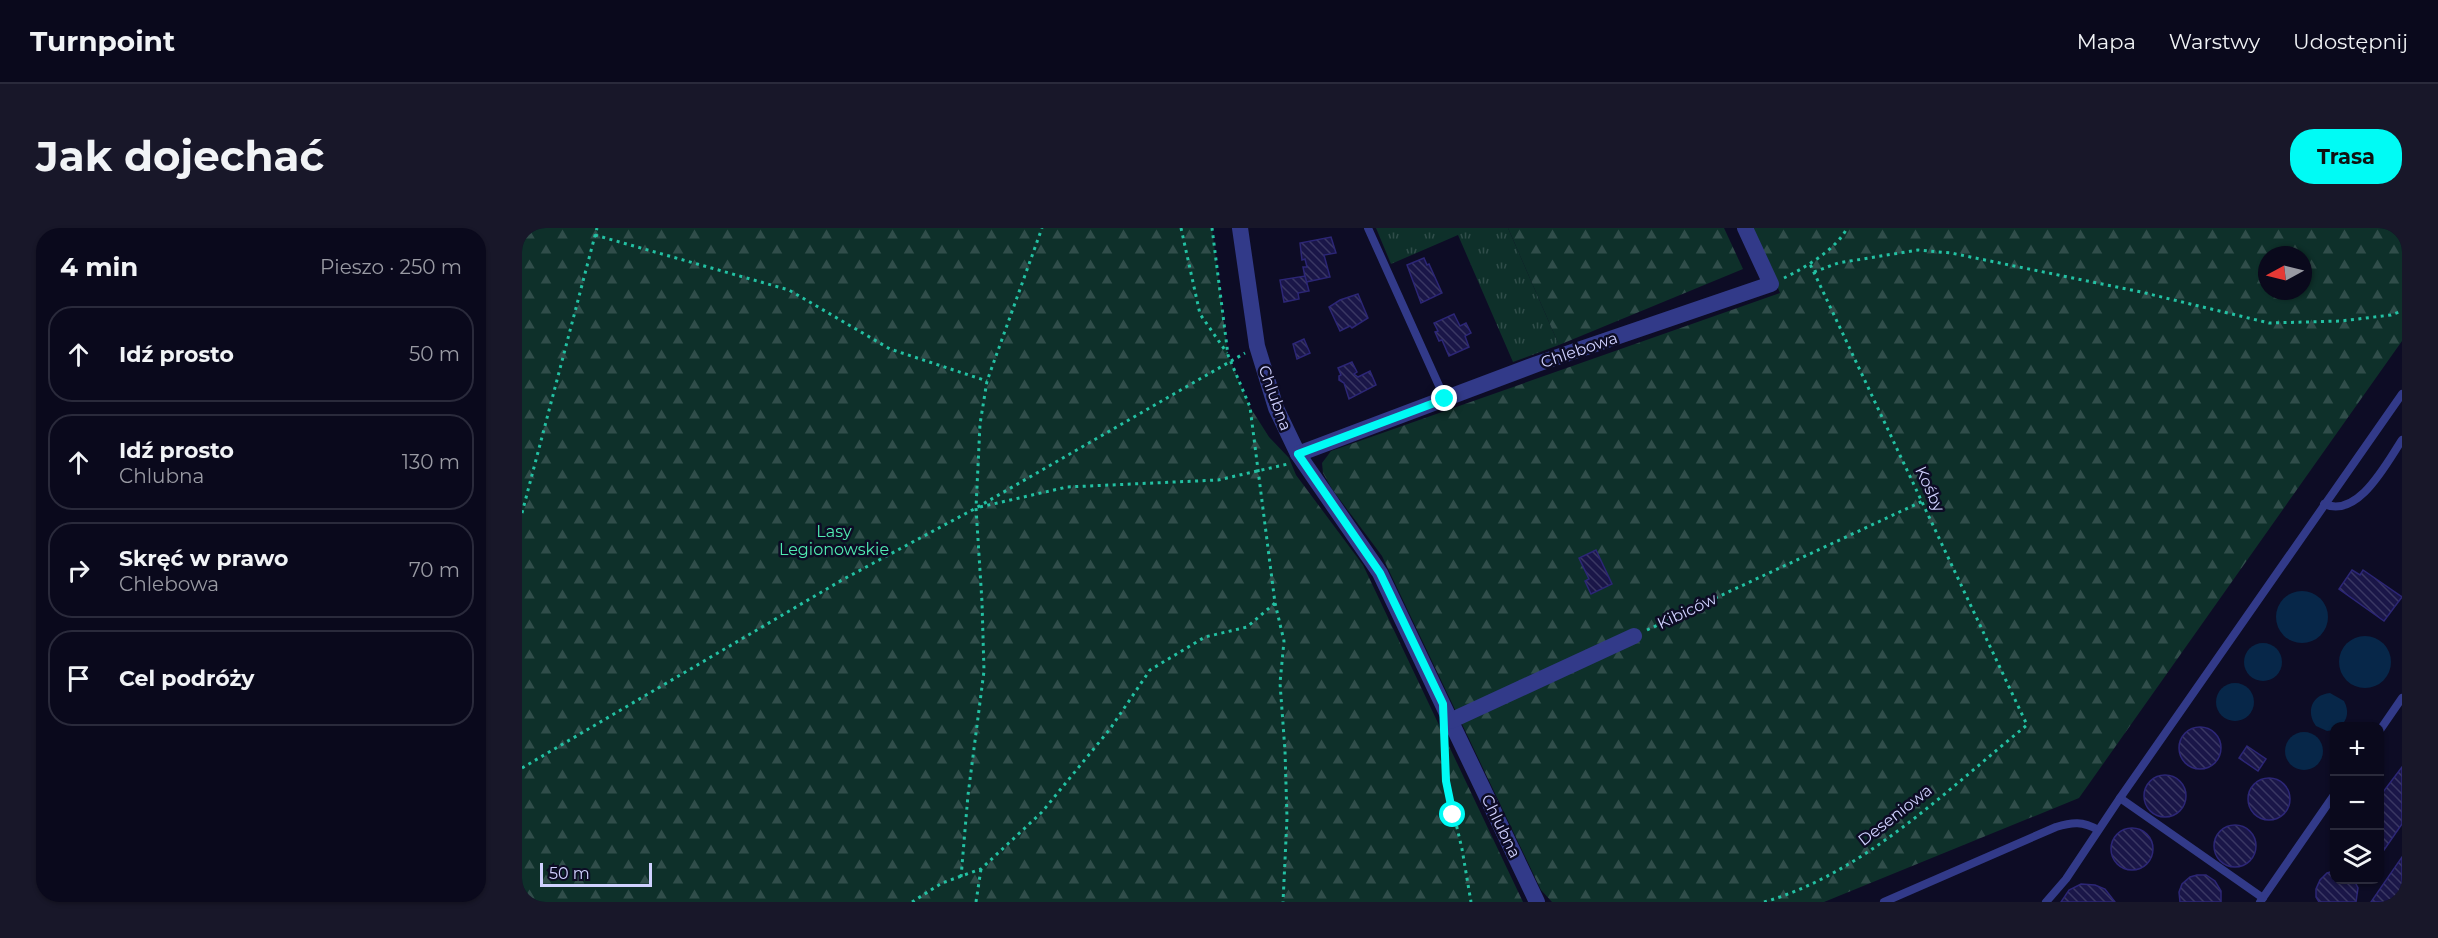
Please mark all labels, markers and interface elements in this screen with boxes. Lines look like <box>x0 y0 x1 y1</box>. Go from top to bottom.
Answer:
text: Turnpoint <box>30 24 175 58</box>
text: Mapa <box>2077 29 2136 54</box>
text: Warstwy <box>2169 29 2260 54</box>
text: Udostępnij <box>2293 29 2408 54</box>
button: Trasa <box>2290 129 2402 184</box>
text: Jak dojechać <box>36 130 324 182</box>
north arrow <box>2258 246 2312 300</box>
text: 4 min <box>60 251 138 283</box>
text: Pieszo · 250 m <box>320 255 462 279</box>
street label: Chlebowa <box>1538 328 1620 372</box>
icon: ahead <box>62 338 95 371</box>
text: Idź prosto <box>119 341 234 368</box>
text: 50 m <box>409 342 460 366</box>
street label: Chlubna <box>1254 363 1296 433</box>
route end <box>1431 385 1457 411</box>
text: Idź prosto <box>119 437 234 464</box>
icon: ahead <box>62 446 95 479</box>
text: 130 m <box>402 450 460 474</box>
street label: Kośby <box>1911 463 1949 515</box>
text: Chlubna <box>119 464 204 488</box>
park label: Lasy Legionowskie <box>779 522 889 559</box>
text: Skręć w prawo <box>119 545 288 572</box>
icon: right <box>62 554 95 587</box>
text: 70 m <box>409 558 460 582</box>
text: Chlebowa <box>119 572 219 596</box>
street label: Kibiców <box>1654 589 1720 633</box>
icon: arrive <box>62 662 95 695</box>
text: Cel podróży <box>119 665 255 692</box>
map controls <box>2330 722 2384 884</box>
button: + <box>2330 722 2384 776</box>
button: − <box>2330 776 2384 830</box>
street label: Deseniowa <box>1854 780 1936 850</box>
street label: Chlubna <box>1477 791 1525 861</box>
route start <box>1439 801 1465 827</box>
button: layers <box>2330 830 2384 884</box>
scale bar <box>540 860 652 888</box>
text: 50 m <box>549 864 590 883</box>

